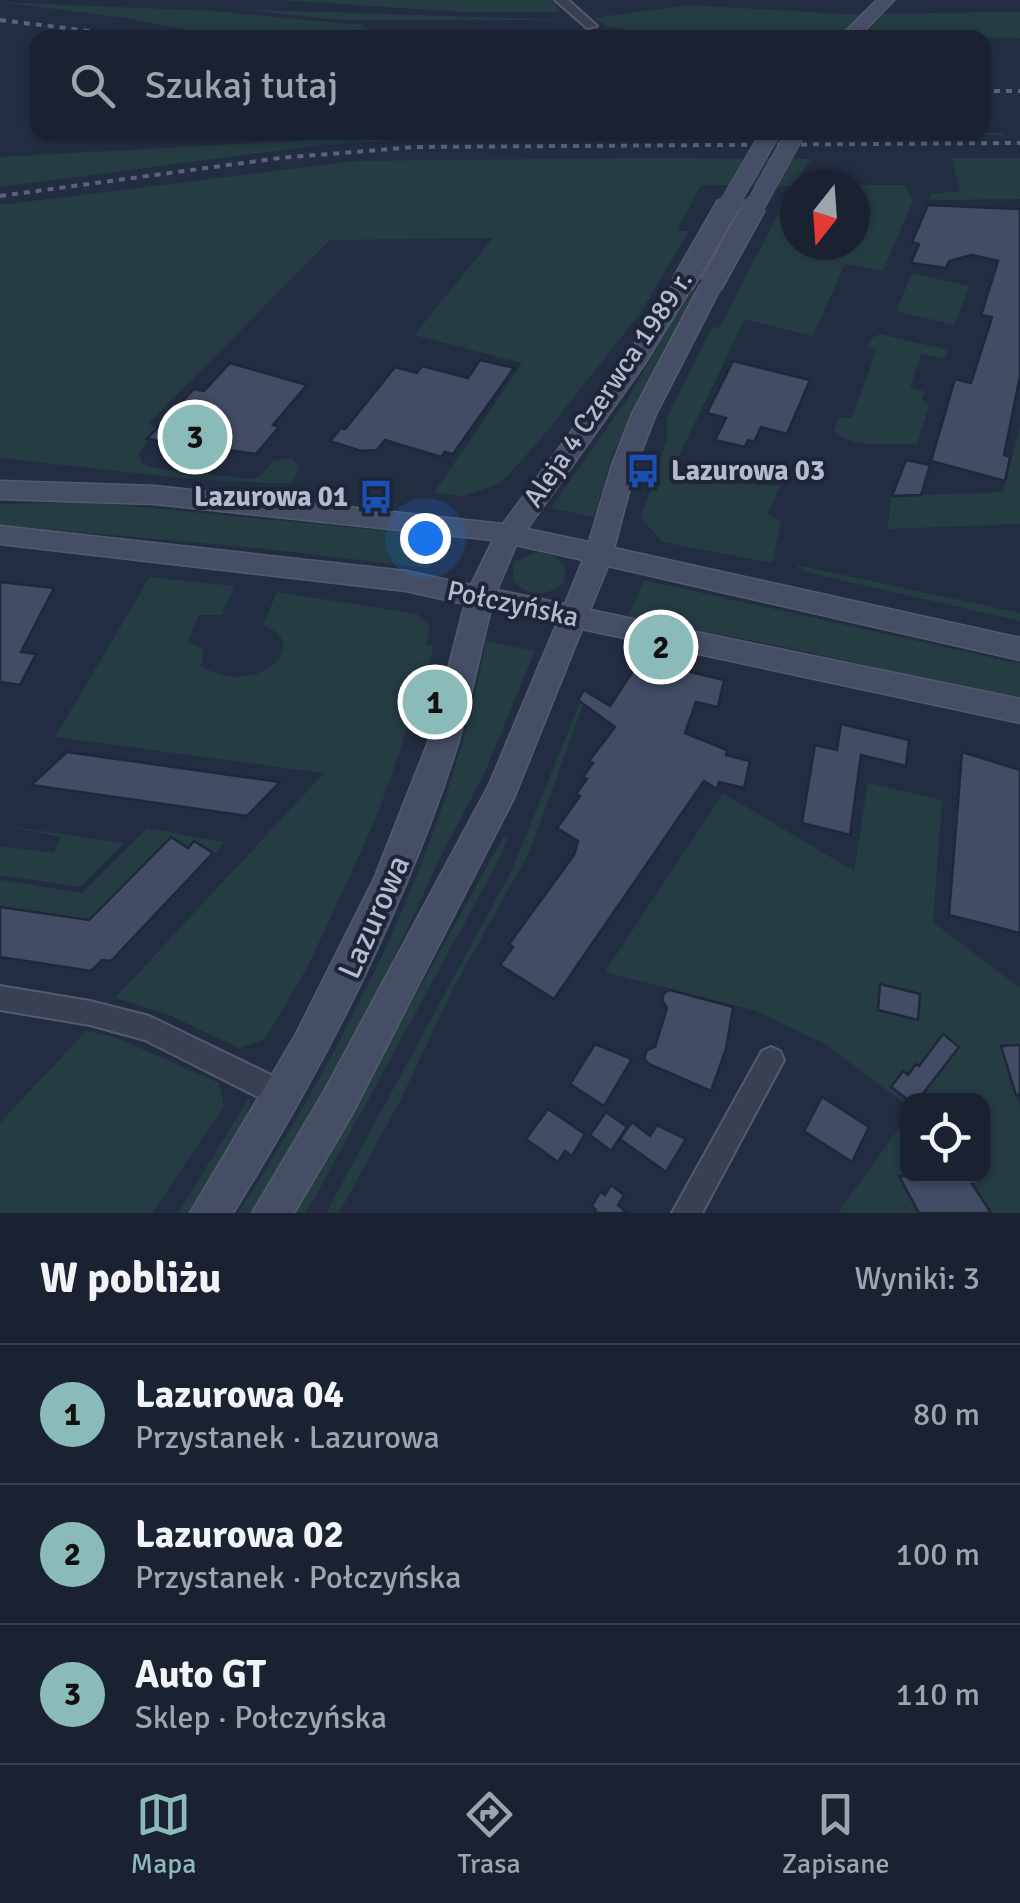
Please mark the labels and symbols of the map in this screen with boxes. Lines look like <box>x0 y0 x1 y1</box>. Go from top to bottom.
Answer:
north arrow <box>780 170 870 260</box>
street label: Aleja 4 Czerwca 1989 r. <box>516 264 700 514</box>
pin: 3 <box>162 400 228 474</box>
bus stop icon: Lazurowa 03 <box>624 452 662 490</box>
place label: Lazurowa 03 <box>671 454 825 488</box>
bus stop icon: Lazurowa 01 <box>357 478 395 516</box>
place label: Lazurowa 01 <box>194 480 348 514</box>
your location <box>400 513 451 564</box>
street label: Połczyńska <box>444 573 582 635</box>
pin: 2 <box>628 610 694 684</box>
pin: 1 <box>402 664 468 740</box>
street label: Lazurowa <box>330 849 418 985</box>

